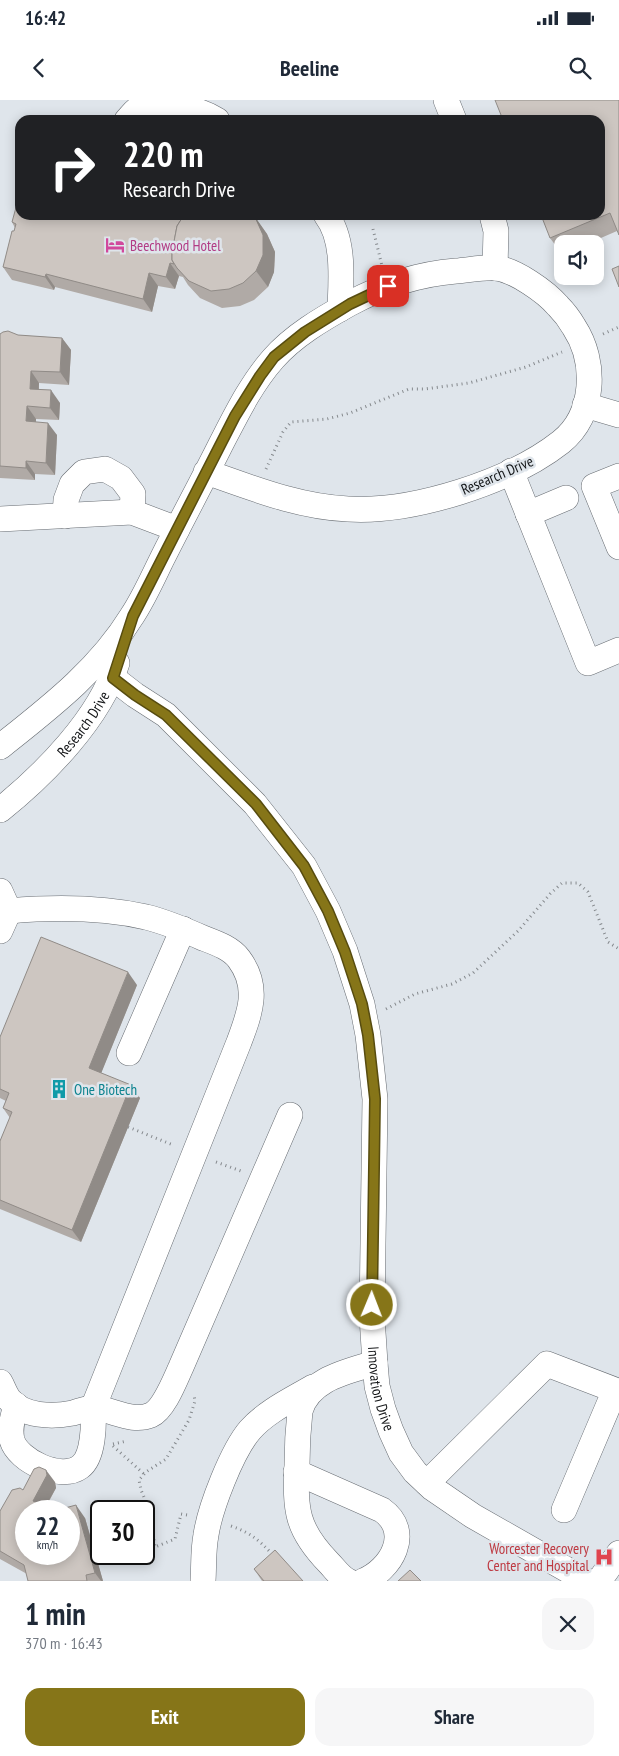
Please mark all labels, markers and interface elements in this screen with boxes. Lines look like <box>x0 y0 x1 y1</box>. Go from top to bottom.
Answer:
text: 16:42 <box>25 6 66 30</box>
icon: back <box>25 54 53 82</box>
text: Beeline <box>280 54 339 82</box>
icon: search <box>566 54 594 82</box>
text: 220 m <box>123 131 204 177</box>
icon: right <box>40 135 105 200</box>
text: Research Drive <box>123 175 235 203</box>
hotel icon: Beechwood Hotel <box>104 234 126 256</box>
map controls <box>554 235 604 285</box>
button: sound <box>554 235 604 285</box>
place label: Beechwood Hotel <box>130 236 221 255</box>
pin <box>367 265 409 307</box>
icon: arrive <box>374 272 402 300</box>
street label: Research Drive <box>458 451 536 499</box>
street label: Research Drive <box>53 688 113 761</box>
building icon: One Biotech <box>48 1078 70 1100</box>
place label: One Biotech <box>74 1080 137 1099</box>
position arrow <box>345 1278 397 1330</box>
street label: Innovation Drive <box>364 1346 400 1433</box>
speed limit sign: 30 <box>90 1500 155 1565</box>
text: 22 <box>36 1510 59 1542</box>
text: km/h <box>37 1537 58 1552</box>
place label: Worcester Recovery Center and Hospital <box>487 1539 589 1575</box>
hospital icon: Worcester Recovery Center and Hospital <box>593 1546 615 1568</box>
text: 1 min <box>25 1594 86 1633</box>
button: close <box>542 1598 594 1650</box>
text: 370 m · 16:43 <box>25 1633 103 1653</box>
button: Exit <box>25 1688 305 1746</box>
button: Share <box>315 1688 594 1746</box>

